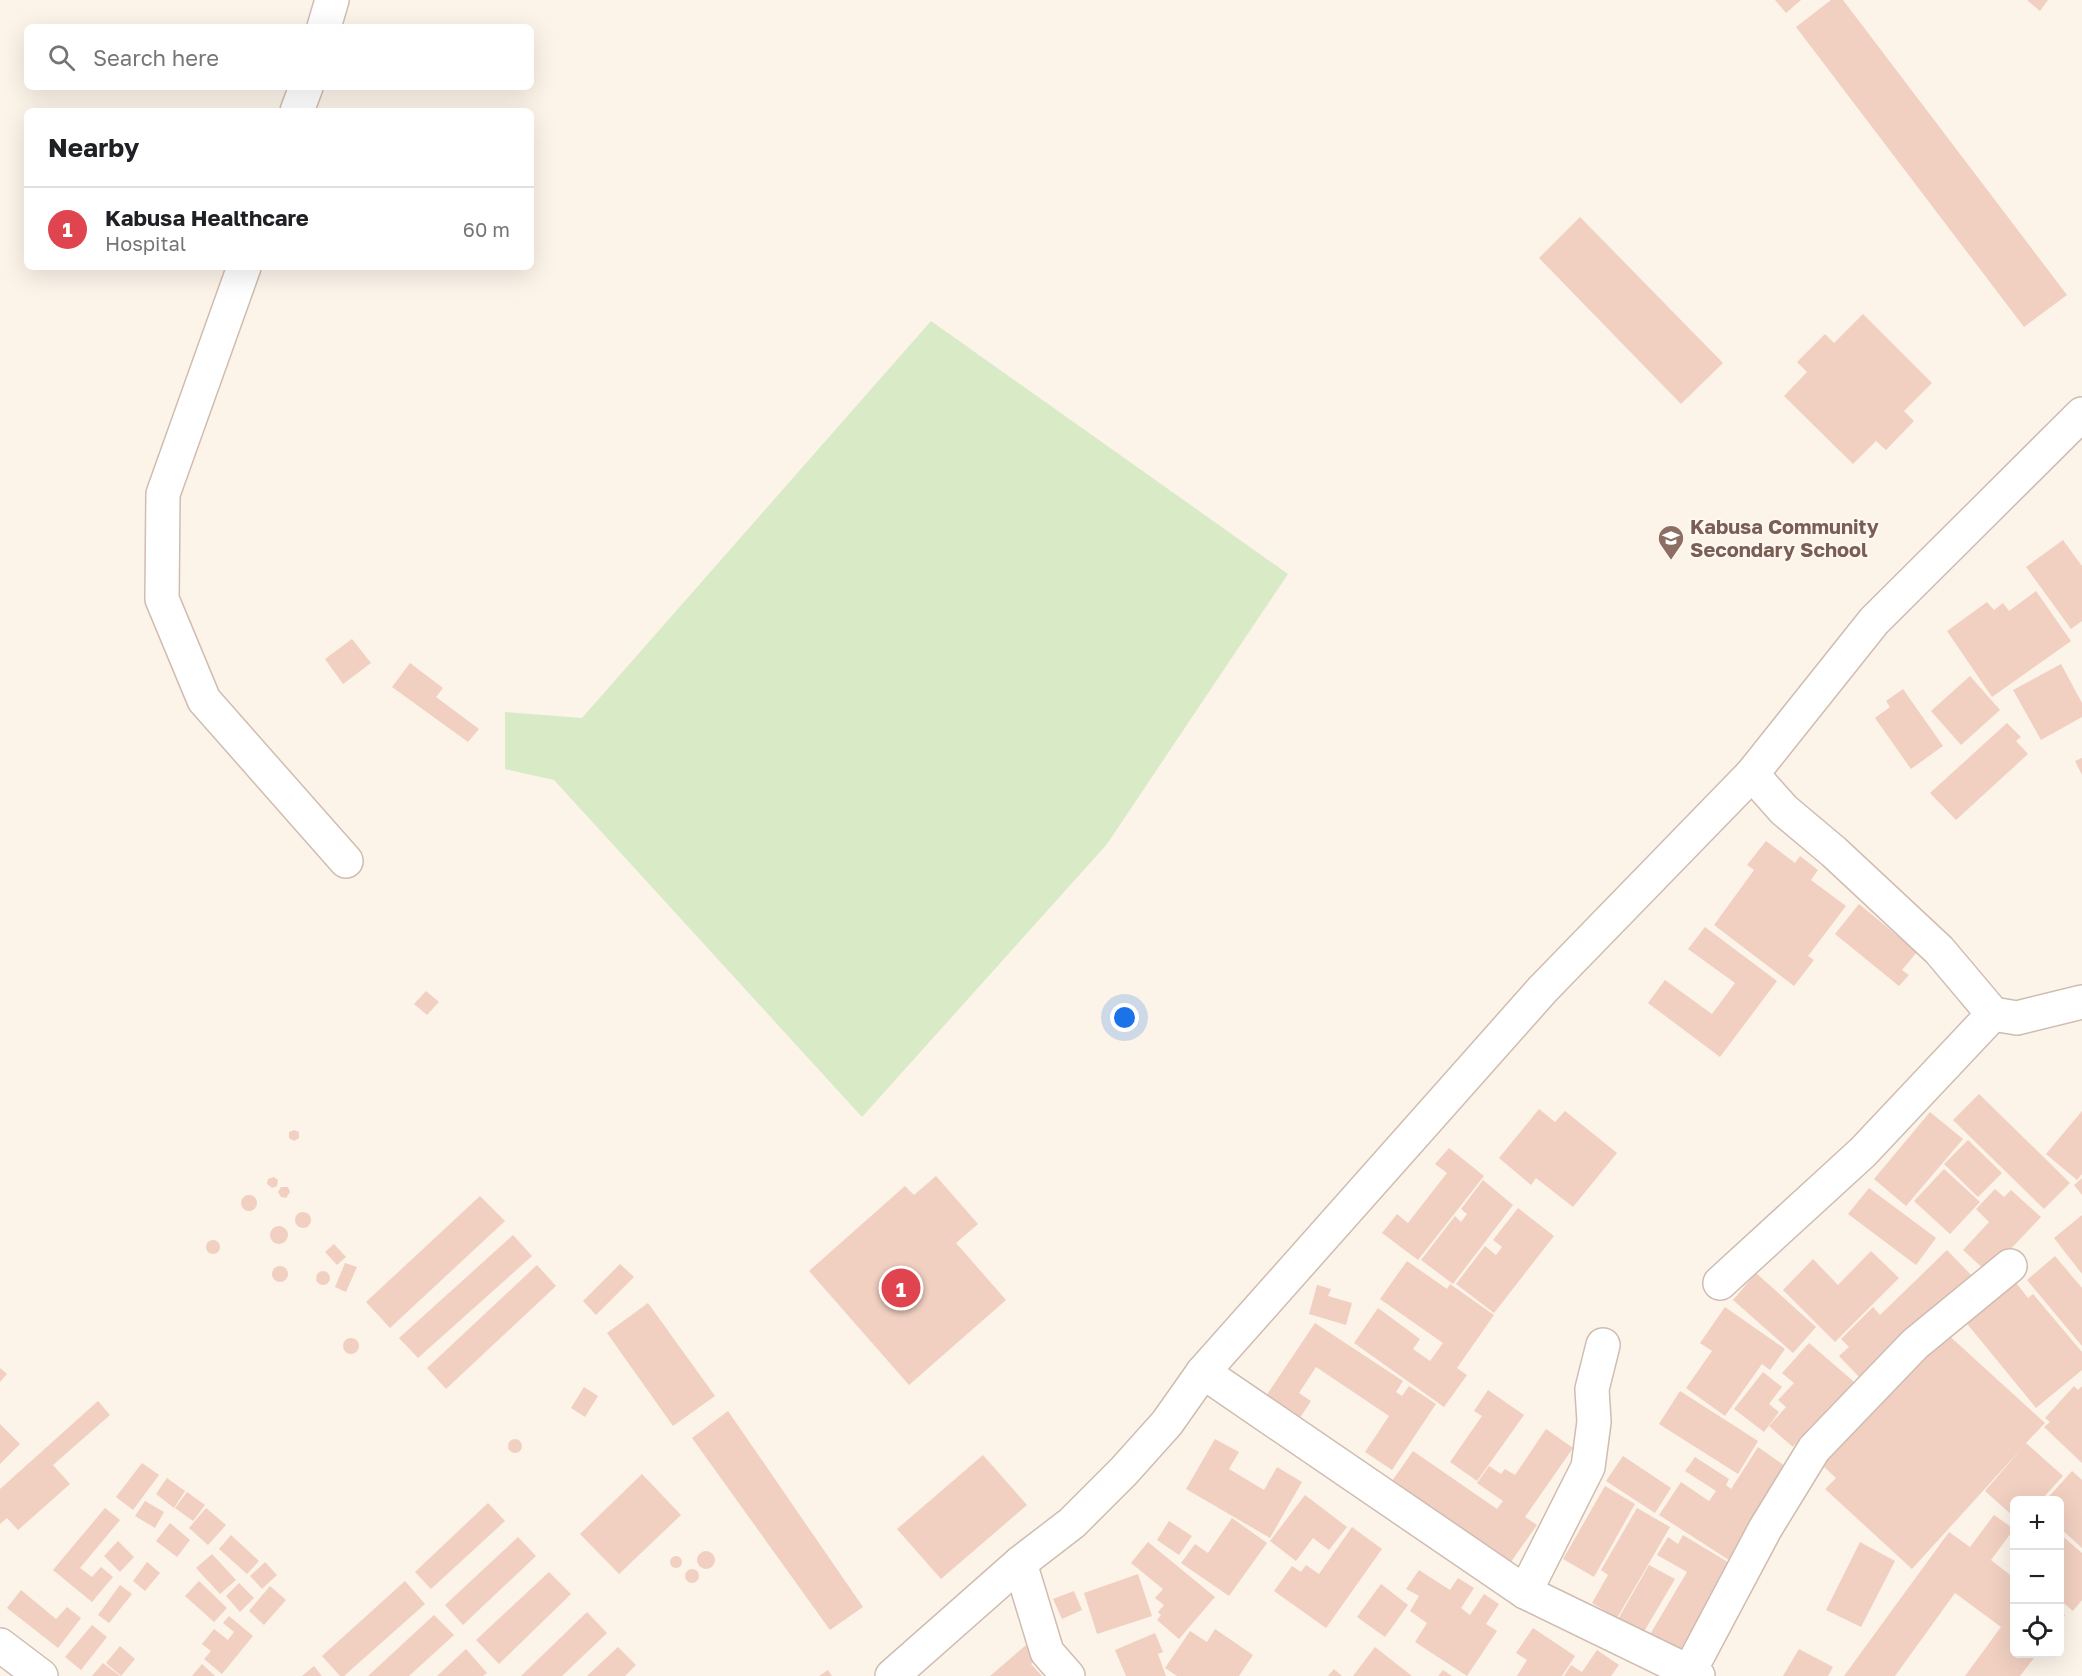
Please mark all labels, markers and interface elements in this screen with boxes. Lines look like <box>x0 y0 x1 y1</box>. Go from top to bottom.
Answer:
search box <box>24 24 534 90</box>
icon: search <box>45 41 78 74</box>
text: Search here <box>93 44 219 71</box>
text: Nearby <box>48 132 139 163</box>
text: Kabusa Healthcare <box>105 204 309 231</box>
text: 1 <box>62 217 73 241</box>
text: 60 m <box>463 217 510 241</box>
text: Hospital <box>105 231 186 255</box>
place label: Kabusa Community Secondary School <box>1690 514 1879 561</box>
school or university icon: Kabusa Community Secondary School <box>1656 523 1686 561</box>
your location <box>1110 1003 1139 1032</box>
pin: 1 <box>882 1266 920 1310</box>
map controls <box>2010 1496 2064 1658</box>
button: + <box>2010 1496 2064 1550</box>
button: − <box>2010 1550 2064 1604</box>
button: locate <box>2010 1604 2064 1658</box>

